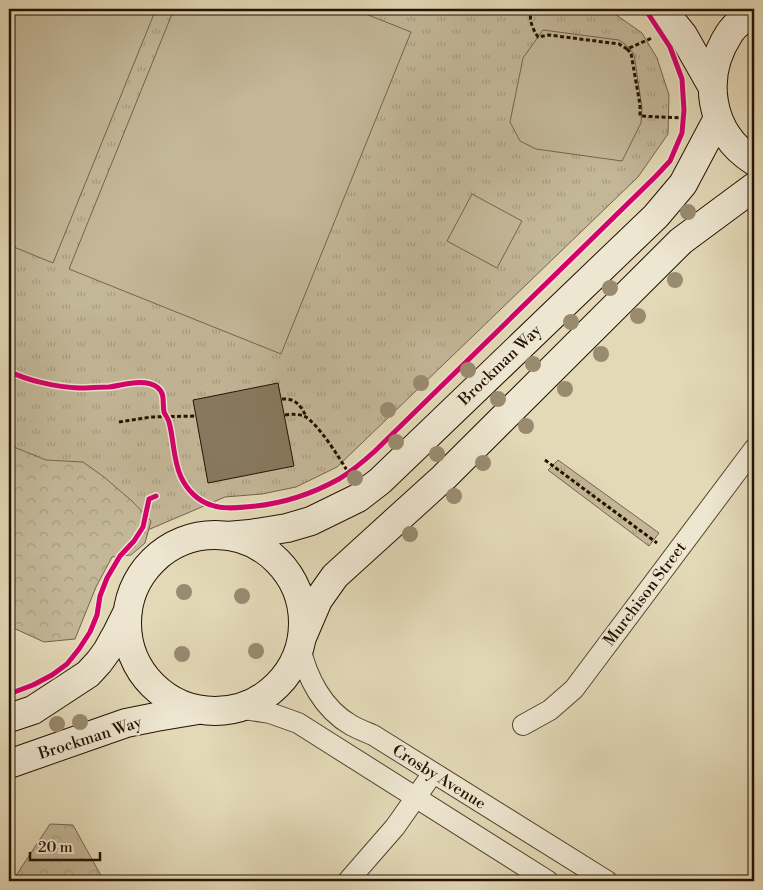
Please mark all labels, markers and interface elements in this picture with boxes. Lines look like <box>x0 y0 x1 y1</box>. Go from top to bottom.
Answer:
street label: Brockman Way <box>454 320 546 410</box>
street label: Murchison Street <box>599 538 691 650</box>
street label: Brockman Way <box>35 712 144 764</box>
street label: Crosby Avenue <box>389 740 489 814</box>
scale bar <box>30 830 100 862</box>
text: 20 m <box>38 838 73 857</box>

